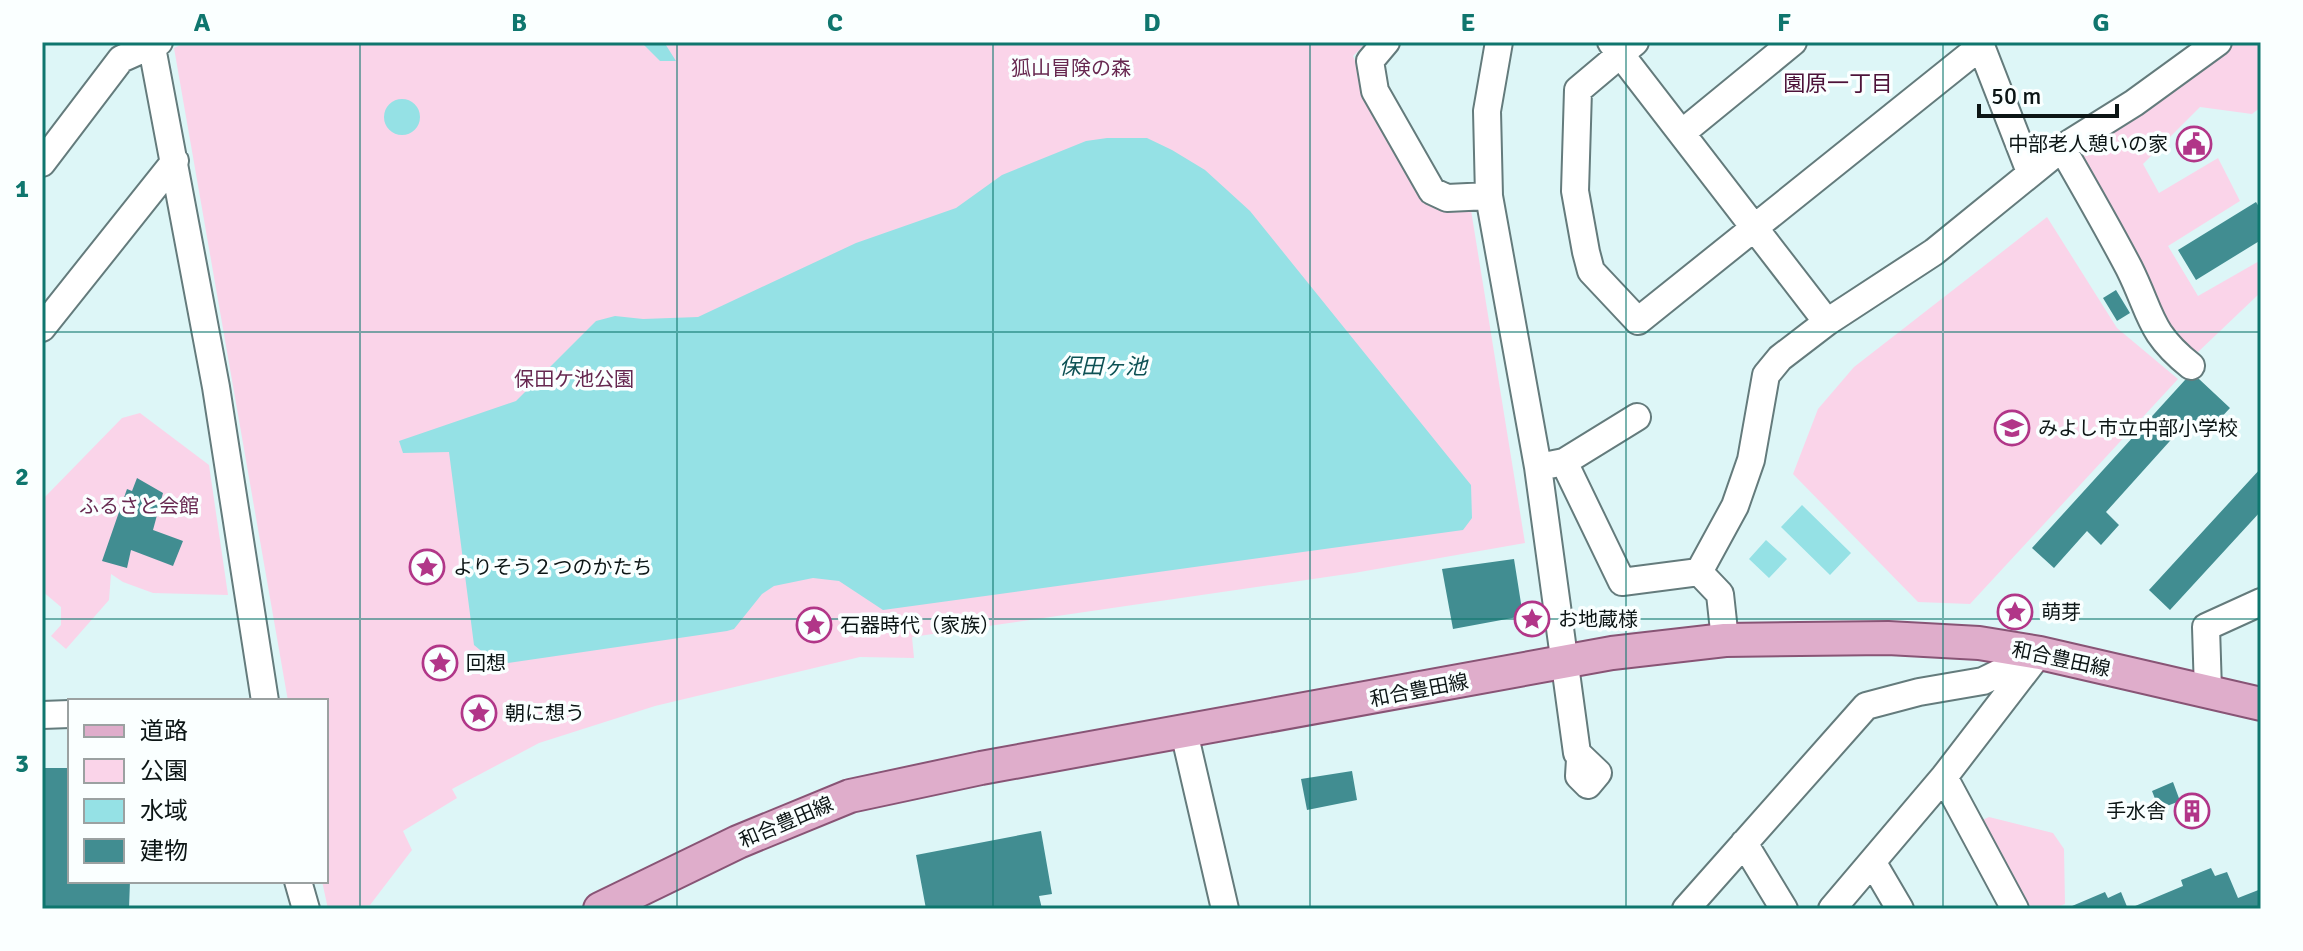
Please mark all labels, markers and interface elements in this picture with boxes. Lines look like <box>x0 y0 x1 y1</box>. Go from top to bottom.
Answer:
text: A <box>194 7 211 39</box>
text: B <box>511 7 527 39</box>
text: C <box>827 7 843 39</box>
text: D <box>1143 7 1161 39</box>
text: E <box>1461 7 1475 39</box>
text: F <box>1777 7 1791 39</box>
text: G <box>2092 7 2110 39</box>
park label: 狐山冒険の森 <box>1011 56 1131 81</box>
scale bar <box>1979 68 2117 118</box>
district label: 園原一丁目 <box>1783 70 1893 97</box>
text: 50 m <box>1991 81 2041 111</box>
public building icon: 中部老人憩いの家 <box>2175 125 2213 163</box>
place label: 中部老人憩いの家 <box>2008 132 2168 157</box>
text: 1 <box>15 173 29 205</box>
water label: 保田ヶ池 <box>1059 353 1149 380</box>
park label: 保田ケ池公園 <box>514 367 634 392</box>
school or university icon: みよし市立中部小学校 <box>1993 409 2031 447</box>
place label: みよし市立中部小学校 <box>2038 416 2238 441</box>
text: 2 <box>15 461 29 493</box>
park label: ふるさと会館 <box>79 494 199 519</box>
place icon: よりそう２つのかたち <box>408 548 446 586</box>
place label: よりそう２つのかたち <box>453 555 653 580</box>
place icon: 萌芽 <box>1996 593 2034 631</box>
place icon: お地蔵様 <box>1513 600 1551 638</box>
place label: 萌芽 <box>2041 600 2081 625</box>
place icon: 石器時代（家族） <box>795 606 833 644</box>
place label: お地蔵様 <box>1558 607 1638 632</box>
place label: 石器時代（家族） <box>840 613 1000 638</box>
street label: 和合豊田線 <box>2009 637 2112 682</box>
place icon: 回想 <box>421 644 459 682</box>
place label: 回想 <box>466 651 506 676</box>
street label: 和合豊田線 <box>1368 669 1471 712</box>
place icon: 朝に想う <box>460 694 498 732</box>
legend <box>68 699 328 883</box>
place label: 朝に想う <box>505 701 585 726</box>
text: 道路 <box>140 716 188 746</box>
text: 3 <box>15 748 29 780</box>
text: 公園 <box>140 756 188 786</box>
street label: 和合豊田線 <box>735 791 837 854</box>
building icon: 手水舎 <box>2173 792 2211 830</box>
text: 水域 <box>140 796 188 826</box>
place label: 手水舎 <box>2106 799 2166 824</box>
text: 建物 <box>140 836 188 866</box>

